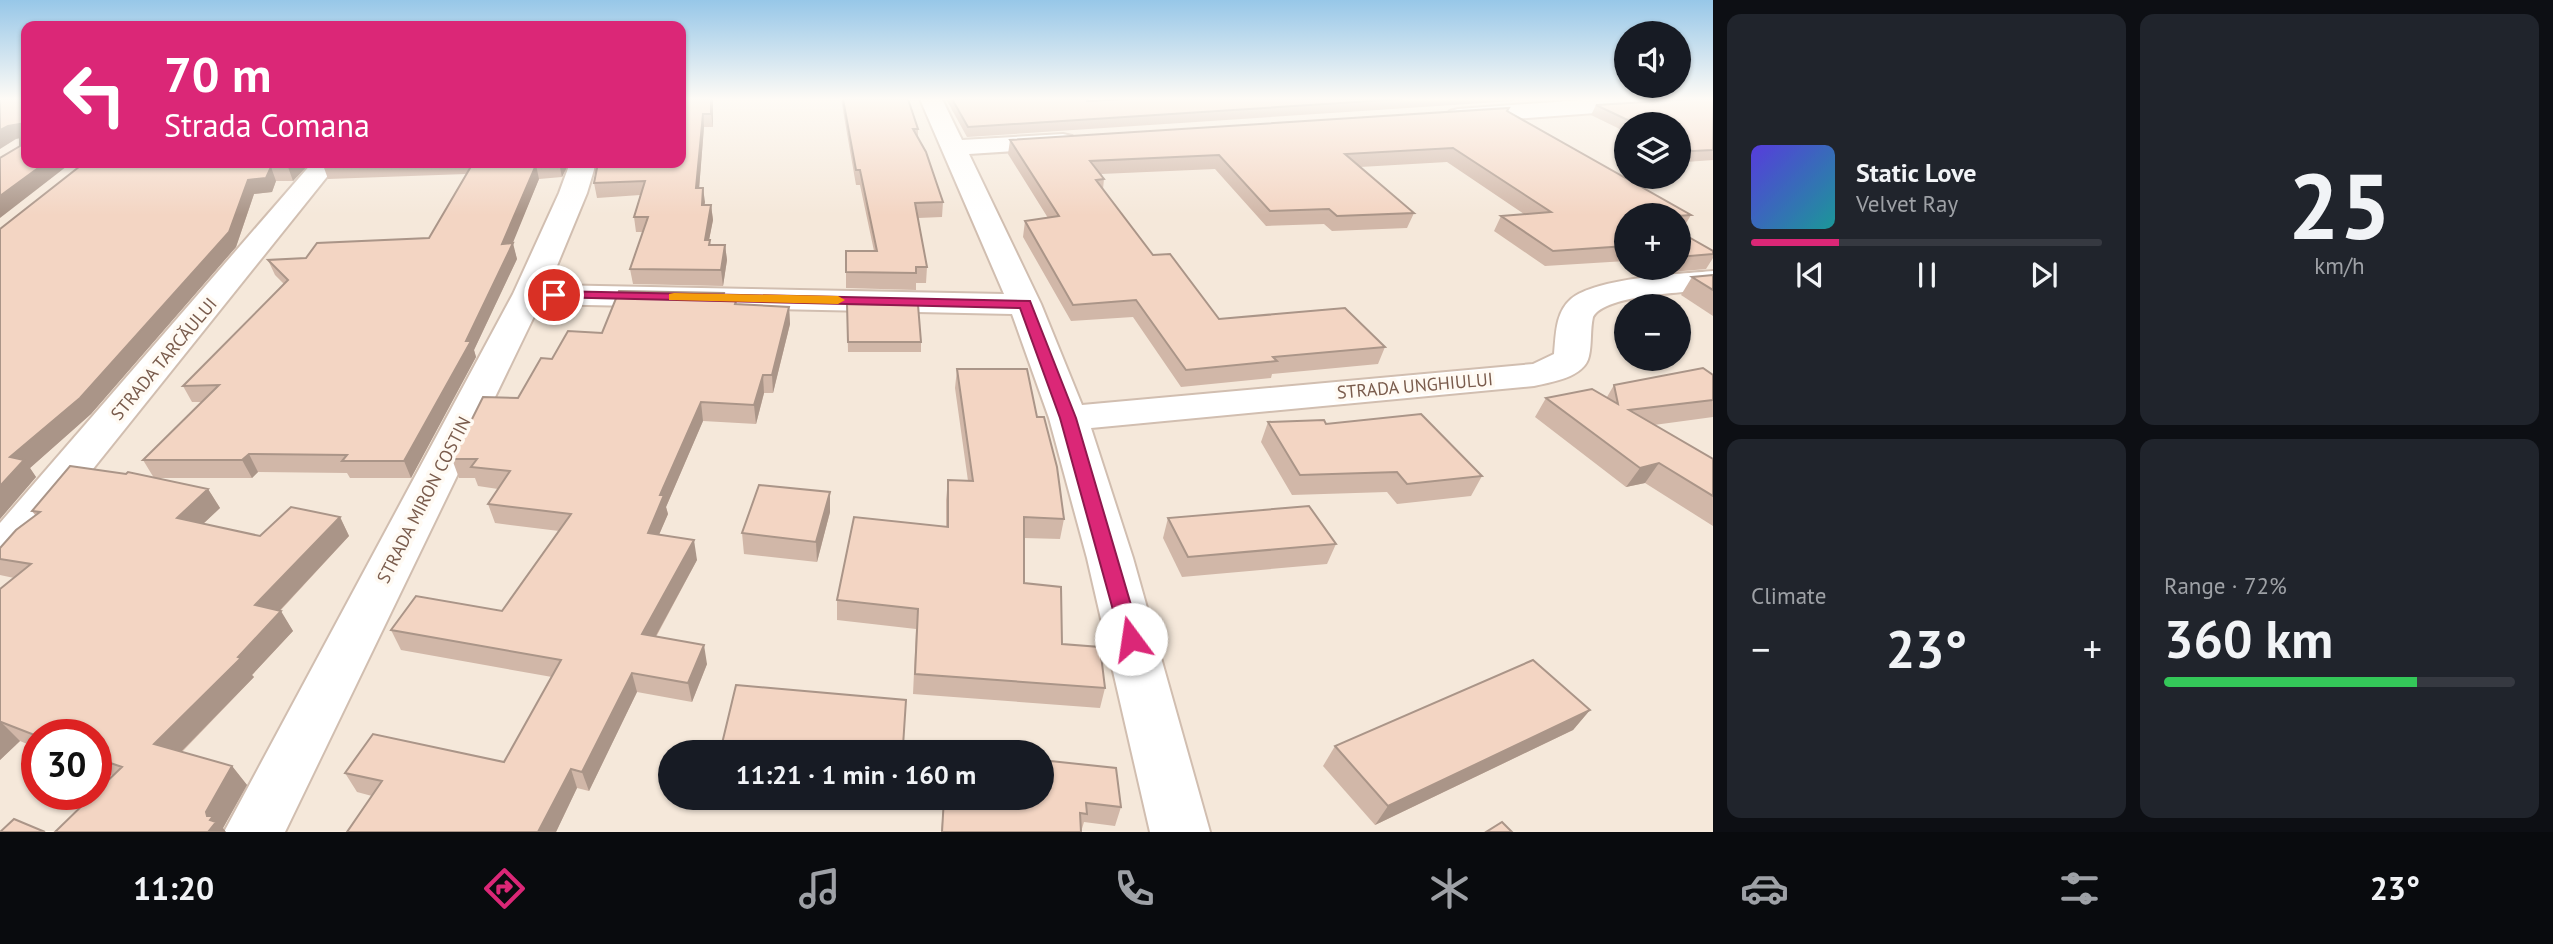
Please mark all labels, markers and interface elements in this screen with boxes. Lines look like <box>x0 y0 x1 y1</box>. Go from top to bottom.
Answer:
map controls <box>1614 21 1691 371</box>
button: sound <box>1614 21 1691 98</box>
text: 70 m <box>164 42 271 106</box>
icon: left <box>49 49 140 140</box>
text: Strada Comana <box>164 104 370 146</box>
button: layers <box>1614 112 1691 189</box>
text: 25 <box>2288 146 2391 264</box>
text: Static Love <box>1856 156 1977 189</box>
text: Velvet Ray <box>1856 189 1958 218</box>
button: + <box>1614 203 1691 280</box>
text: km/h <box>2314 251 2365 280</box>
icon: previous <box>1791 256 1829 294</box>
icon: pause <box>1908 256 1946 294</box>
icon: next <box>2025 256 2063 294</box>
pin <box>524 265 584 325</box>
icon: arrive <box>535 276 573 314</box>
street label: STRADA TARCĂULUI <box>106 293 222 425</box>
button: − <box>1614 294 1691 371</box>
street label: STRADA UNGHIULUI <box>1336 367 1494 404</box>
street label: STRADA MIRON COSTIN <box>372 413 476 587</box>
text: Range · 72% <box>2164 571 2287 600</box>
text: Climate <box>1751 581 1826 610</box>
position arrow <box>1094 602 1168 676</box>
text: 360 km <box>2164 605 2333 672</box>
text: 23° <box>1886 615 1967 682</box>
text: − <box>1751 624 1770 673</box>
text: + <box>2083 624 2102 673</box>
speed limit sign: 30 <box>21 719 112 810</box>
text: 11:21 · 1 min · 160 m <box>736 758 976 791</box>
icon: directions <box>480 864 529 913</box>
icon: music <box>795 864 844 913</box>
icon: phone <box>1110 864 1159 913</box>
icon: climate <box>1425 864 1474 913</box>
icon: car <box>1740 864 1789 913</box>
icon: filters <box>2055 864 2104 913</box>
text: 11:20 <box>133 867 214 909</box>
text: 23° <box>2370 867 2420 909</box>

